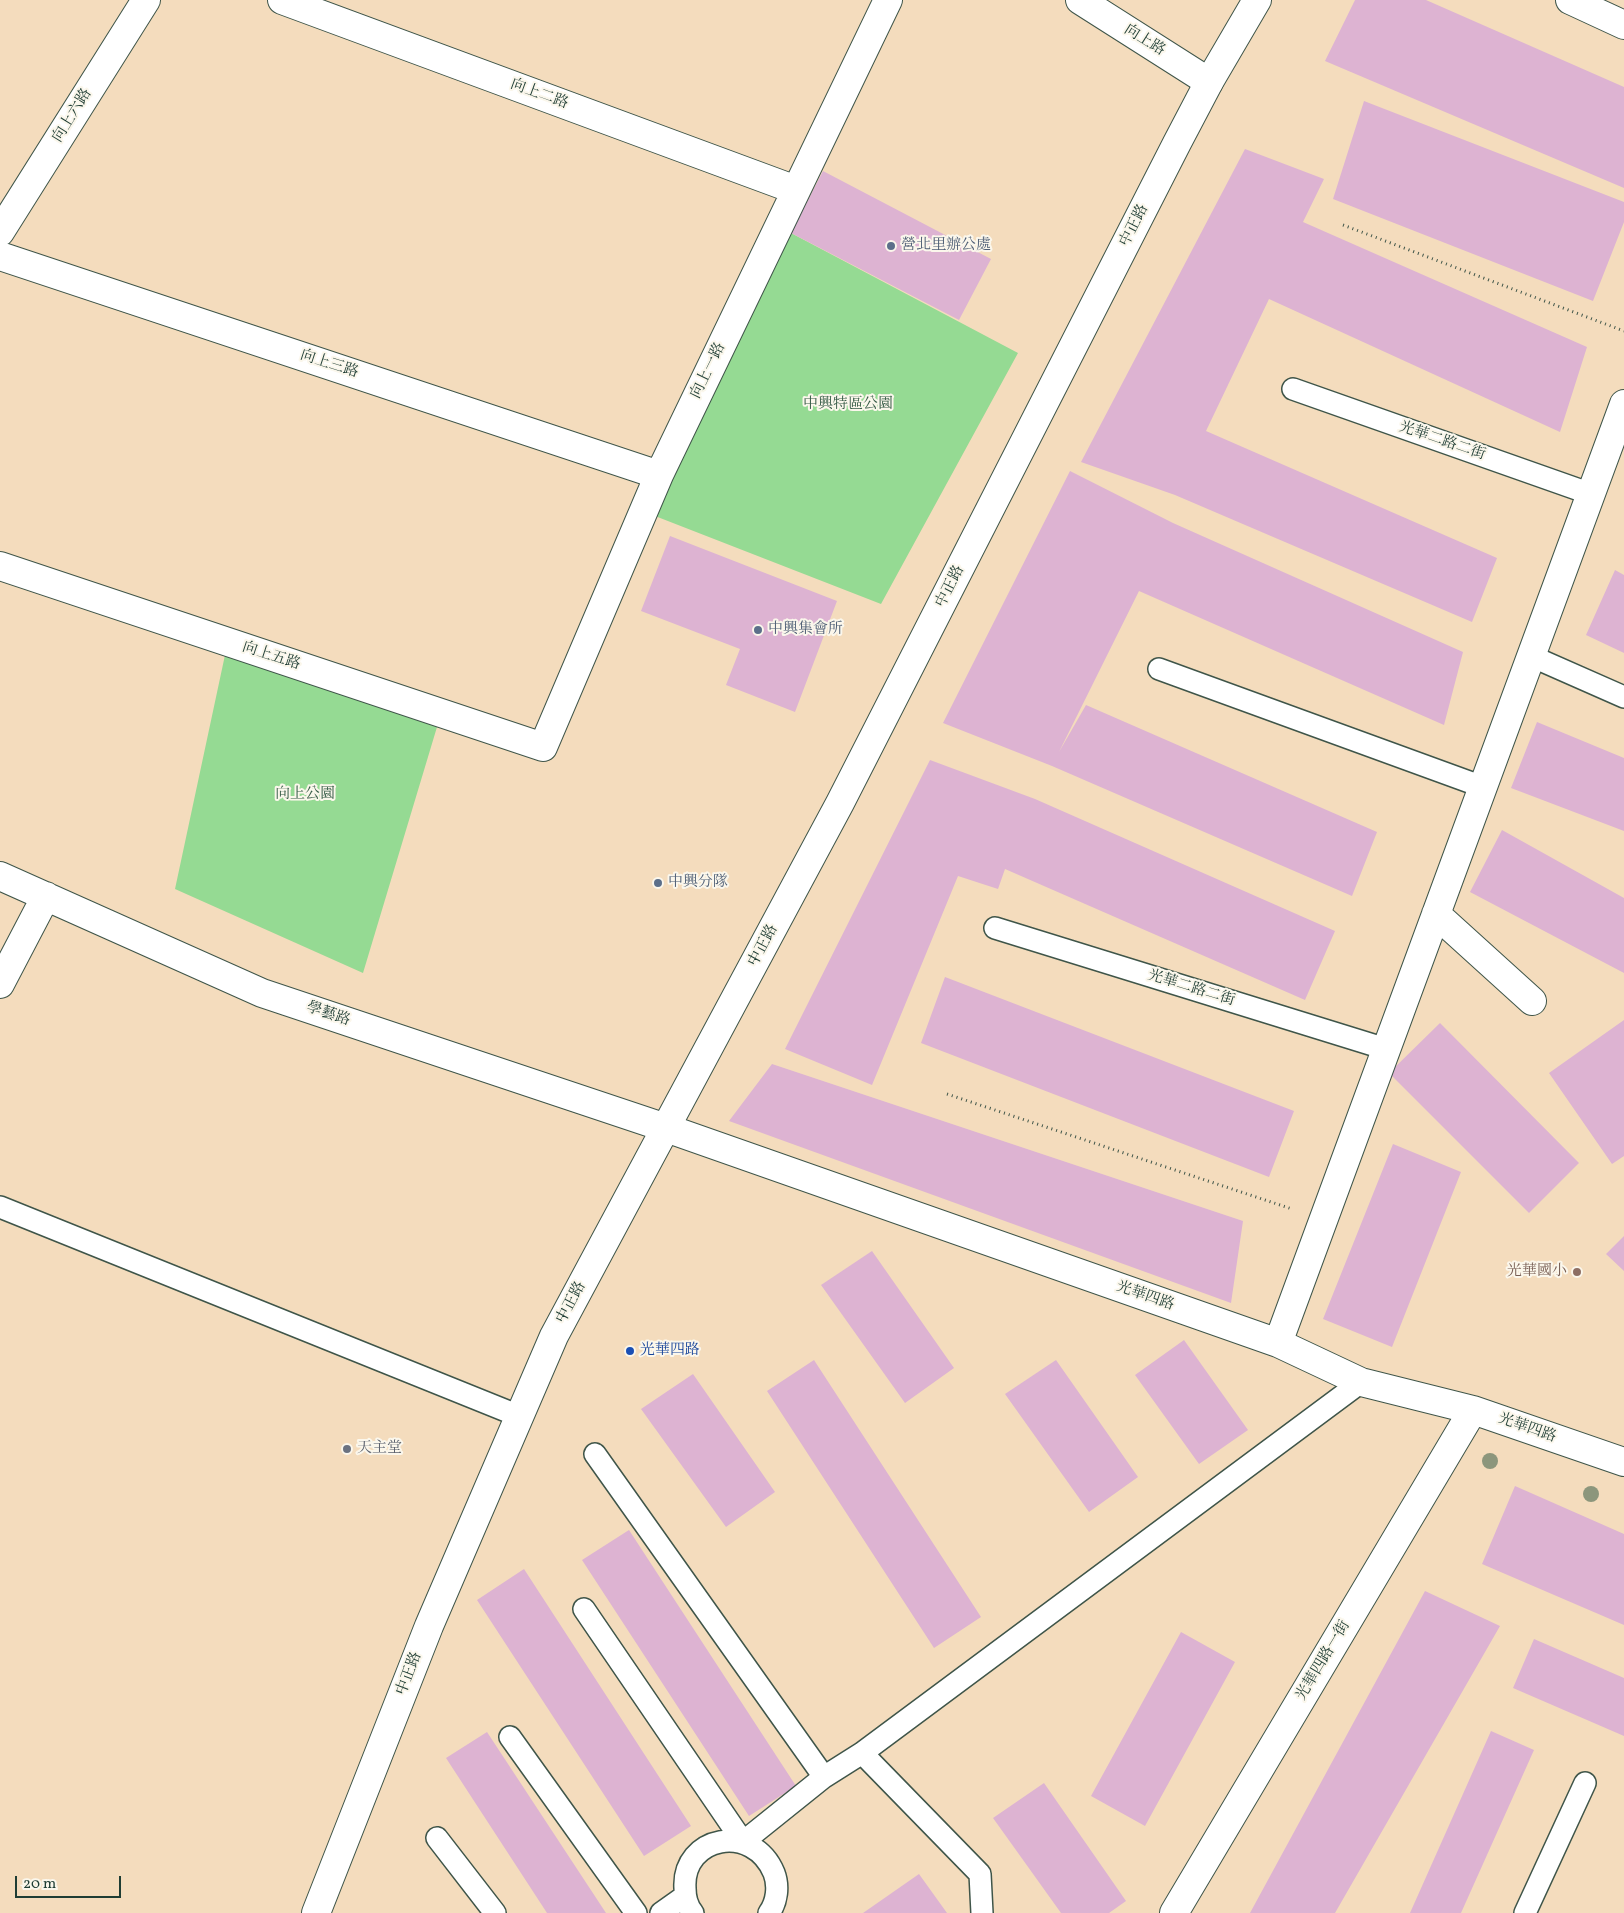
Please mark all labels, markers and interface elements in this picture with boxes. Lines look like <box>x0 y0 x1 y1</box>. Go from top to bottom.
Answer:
street label: 向上路 <box>1120 21 1168 61</box>
street label: 向上二路 <box>508 76 570 114</box>
street label: 向上六路 <box>49 86 97 146</box>
street label: 中正路 <box>1117 202 1153 250</box>
place label: 營北里辦公處 <box>901 237 991 255</box>
marker: 營北里辦公處 <box>885 240 897 252</box>
street label: 向上一路 <box>688 340 730 402</box>
street label: 向上三路 <box>298 347 360 383</box>
park label: 中興特區公園 <box>803 396 893 414</box>
street label: 光華二路二街 <box>1397 419 1487 465</box>
street label: 中正路 <box>933 563 969 611</box>
place label: 中興集會所 <box>768 621 843 639</box>
marker: 中興集會所 <box>752 624 764 636</box>
street label: 向上五路 <box>240 639 302 675</box>
park label: 向上公園 <box>275 786 335 804</box>
place label: 中興分隊 <box>668 874 728 892</box>
marker: 中興分隊 <box>652 877 664 889</box>
street label: 中正路 <box>745 922 783 970</box>
street label: 光華二路二街 <box>1145 967 1237 1011</box>
street label: 學藝路 <box>304 999 352 1031</box>
place label: 光華國小 <box>1507 1263 1567 1281</box>
marker: 光華國小 <box>1571 1266 1583 1278</box>
street label: 中正路 <box>553 1279 591 1327</box>
street label: 光華四路 <box>1114 1279 1176 1315</box>
place label: 光華四路 <box>640 1342 700 1360</box>
marker: 光華四路 <box>624 1345 636 1357</box>
street label: 光華四路 <box>1496 1411 1558 1447</box>
place label: 天主堂 <box>357 1440 402 1458</box>
marker: 天主堂 <box>341 1443 353 1455</box>
street label: 光華四路一街 <box>1293 1618 1355 1704</box>
street label: 中正路 <box>394 1650 426 1698</box>
scale bar <box>18 1866 124 1898</box>
text: 20 m <box>23 1874 56 1895</box>

